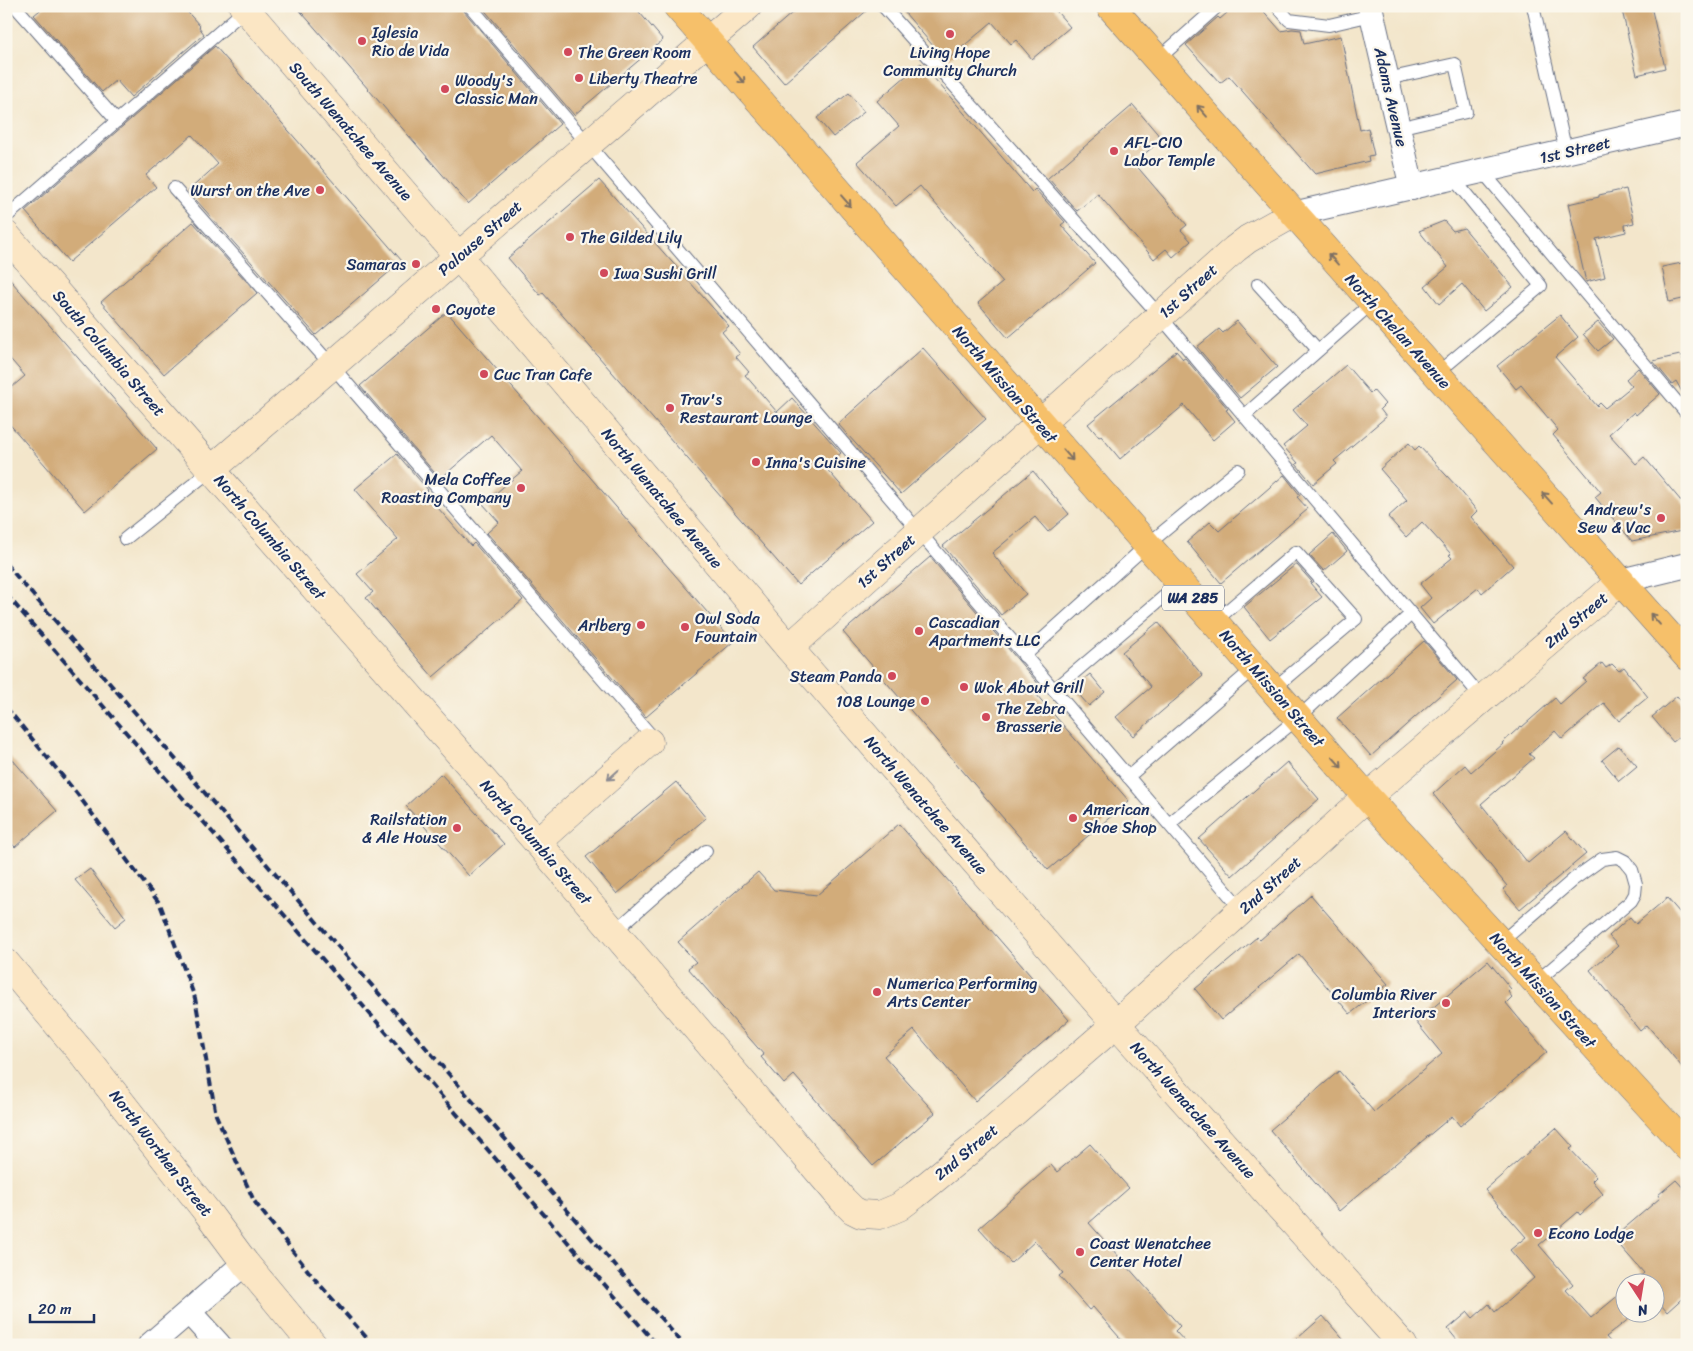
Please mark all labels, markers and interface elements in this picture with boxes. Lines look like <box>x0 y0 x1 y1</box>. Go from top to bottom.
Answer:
place label: Iglesia Rio de Vida <box>371 18 450 65</box>
marker: Living Hope Community Church <box>944 28 956 40</box>
marker: Iglesia Rio de Vida <box>356 35 368 47</box>
place label: The Green Room <box>578 38 691 67</box>
place label: Living Hope Community Church <box>883 38 1017 85</box>
street label: Adams Avenue <box>1365 43 1417 150</box>
marker: The Green Room <box>562 46 574 58</box>
street label: South Wenatchee Avenue <box>282 54 420 208</box>
place label: Liberty Theatre <box>589 64 698 93</box>
place label: Woody's Classic Man <box>455 66 538 113</box>
marker: Liberty Theatre <box>573 72 585 84</box>
one-way arrow <box>734 72 745 85</box>
marker: Woody's Classic Man <box>439 83 451 95</box>
one-way arrow <box>1197 105 1208 118</box>
place label: AFL-CIO Labor Temple <box>1123 128 1215 175</box>
street label: 1st Street <box>1537 128 1613 172</box>
marker: AFL-CIO Labor Temple <box>1108 145 1120 157</box>
place label: Wurst on the Ave <box>190 176 310 205</box>
marker: Wurst on the Ave <box>314 184 326 196</box>
street label: Palouse Street <box>431 193 529 283</box>
one-way arrow <box>840 194 851 207</box>
place label: The Gilded Lily <box>580 223 683 252</box>
marker: The Gilded Lily <box>564 231 576 243</box>
place label: Samaras <box>346 250 406 279</box>
one-way arrow <box>1327 253 1339 266</box>
street label: 1st Street <box>1152 256 1224 326</box>
marker: Samaras <box>410 258 422 270</box>
place label: Iwa Sushi Grill <box>613 259 717 288</box>
street label: North Chelan Avenue <box>1338 266 1458 396</box>
marker: Iwa Sushi Grill <box>598 267 610 279</box>
street label: South Columbia Street <box>45 283 173 423</box>
place label: Coyote <box>446 295 496 324</box>
marker: Coyote <box>430 303 442 315</box>
street label: North Mission Street <box>945 318 1065 450</box>
place label: Cuc Tran Cafe <box>494 360 592 389</box>
marker: Cuc Tran Cafe <box>478 368 490 380</box>
place label: Trav's Restaurant Lounge <box>680 385 812 432</box>
marker: Trav's Restaurant Lounge <box>664 402 676 414</box>
street label: North Wenatchee Avenue <box>594 421 730 575</box>
place label: Inna's Cuisine <box>765 448 866 477</box>
one-way arrow <box>1062 449 1074 462</box>
marker: Inna's Cuisine <box>750 456 762 468</box>
place label: Mela Coffee Roasting Company <box>382 465 512 512</box>
street label: North Columbia Street <box>207 467 334 607</box>
marker: Mela Coffee Roasting Company <box>515 482 527 494</box>
one-way arrow <box>1541 491 1552 504</box>
place label: Andrew's Sew & Vac <box>1578 495 1652 542</box>
marker: Andrew's Sew & Vac <box>1655 512 1667 524</box>
street label: 1st Street <box>850 526 922 596</box>
street label: 2nd Street <box>1537 584 1615 656</box>
road number: WA 285 <box>1162 586 1224 610</box>
place label: Owl Soda Fountain <box>695 604 761 651</box>
place label: Cascadian Apartments LLC <box>928 608 1041 655</box>
place label: Arlberg <box>577 611 631 640</box>
one-way arrow <box>1649 613 1660 626</box>
marker: Arlberg <box>635 619 647 631</box>
marker: Owl Soda Fountain <box>679 621 691 633</box>
street label: North Mission Street <box>1212 622 1332 754</box>
marker: Cascadian Apartments LLC <box>913 625 925 637</box>
place label: Steam Panda <box>790 662 882 691</box>
marker: Steam Panda <box>886 670 898 682</box>
place label: Wok About Grill <box>974 673 1084 702</box>
marker: Wok About Grill <box>958 681 970 693</box>
place label: 108 Lounge <box>836 687 915 716</box>
place label: The Zebra Brasserie <box>996 694 1065 741</box>
marker: 108 Lounge <box>919 695 931 707</box>
marker: The Zebra Brasserie <box>980 711 992 723</box>
street label: North Wenatchee Avenue <box>857 728 995 882</box>
one-way arrow <box>1331 755 1342 768</box>
one-way arrow <box>606 769 619 780</box>
street label: North Columbia Street <box>473 772 600 912</box>
place label: American Shoe Shop <box>1082 795 1157 842</box>
place label: Railstation & Ale House <box>362 805 447 852</box>
marker: American Shoe Shop <box>1067 812 1079 824</box>
marker: Railstation & Ale House <box>451 822 463 834</box>
street label: 2nd Street <box>1232 848 1308 922</box>
street label: North Mission Street <box>1482 925 1604 1056</box>
place label: Numerica Performing Arts Center <box>886 969 1038 1016</box>
place label: Columbia River Interiors <box>1331 980 1437 1027</box>
marker: Numerica Performing Arts Center <box>871 986 883 998</box>
marker: Columbia River Interiors <box>1440 997 1452 1009</box>
street label: North Wenatchee Avenue <box>1123 1034 1263 1186</box>
street label: North Worthen Street <box>102 1083 220 1223</box>
street label: 2nd Street <box>927 1116 1005 1188</box>
place label: Econo Lodge <box>1548 1219 1634 1248</box>
marker: Econo Lodge <box>1532 1227 1544 1239</box>
place label: Coast Wenatchee Center Hotel <box>1090 1229 1211 1276</box>
marker: Coast Wenatchee Center Hotel <box>1074 1246 1086 1258</box>
north arrow <box>1616 1274 1666 1324</box>
scale bar <box>30 1291 94 1323</box>
text: 20 m <box>38 1296 72 1322</box>
text: N <box>1635 1297 1651 1324</box>

